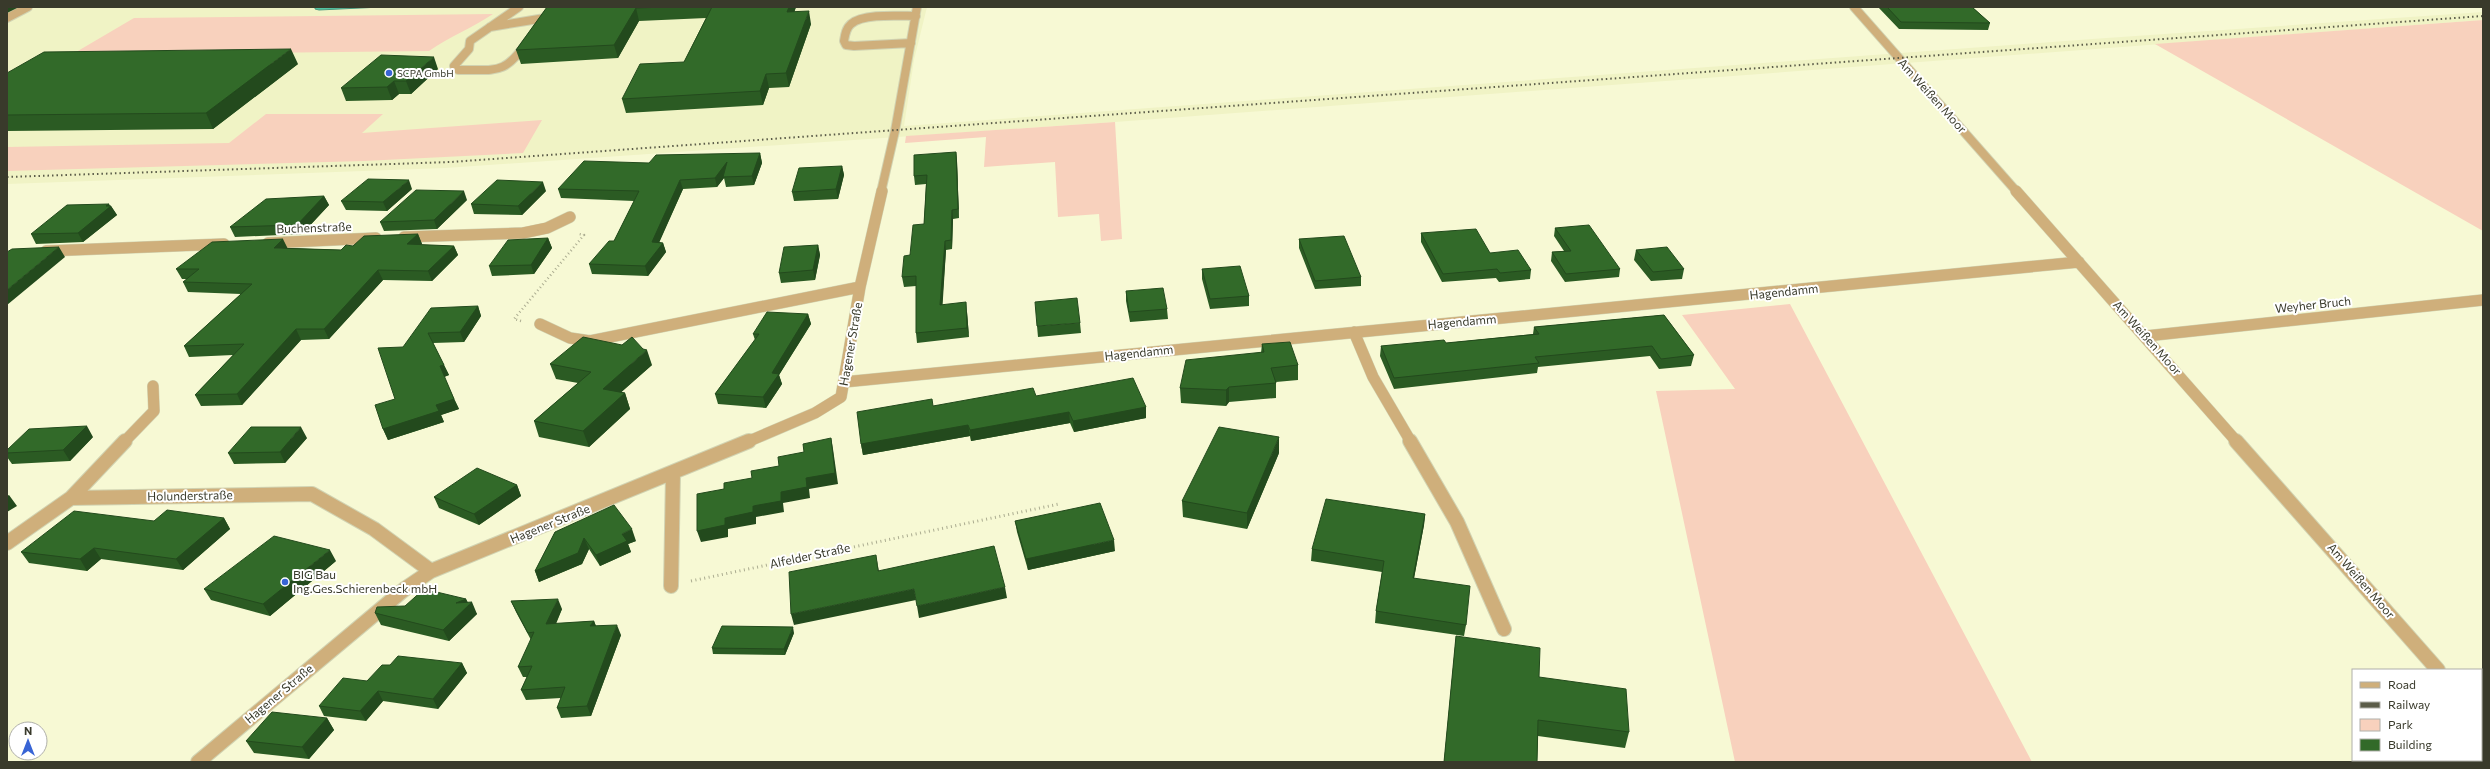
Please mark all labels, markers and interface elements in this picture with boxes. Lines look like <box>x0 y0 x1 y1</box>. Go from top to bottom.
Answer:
street label: Am Weißen Moor <box>1896 55 1970 136</box>
place label: SCPA GmbH <box>397 67 454 79</box>
marker: SCPA GmbH <box>384 68 394 78</box>
street label: Buchenstraße <box>276 219 352 235</box>
street label: Hagendamm <box>1749 280 1819 302</box>
street label: Weyher Bruch <box>2274 293 2351 315</box>
street label: Am Weißen Moor <box>2111 297 2185 378</box>
street label: Hagener Straße <box>836 301 864 387</box>
street label: Hagendamm <box>1427 311 1497 331</box>
street label: Hagendamm <box>1104 341 1174 363</box>
street label: Holunderstraße <box>147 487 233 503</box>
street label: Hagener Straße <box>508 501 592 545</box>
street label: Alfelder Straße <box>768 540 851 570</box>
street label: Am Weißen Moor <box>2325 540 2398 621</box>
place label: BIG Bau Ing.Ges.Schierenbeck mbH <box>293 567 437 595</box>
marker: BIG Bau Ing.Ges.Schierenbeck mbH <box>280 577 290 587</box>
street label: Hagener Straße <box>241 661 315 726</box>
legend <box>2352 669 2482 761</box>
text: Road <box>2388 677 2416 691</box>
text: Railway <box>2388 697 2430 711</box>
text: Park <box>2388 717 2414 731</box>
north arrow <box>8 721 48 761</box>
text: N <box>24 724 32 737</box>
text: Building <box>2388 737 2432 751</box>

